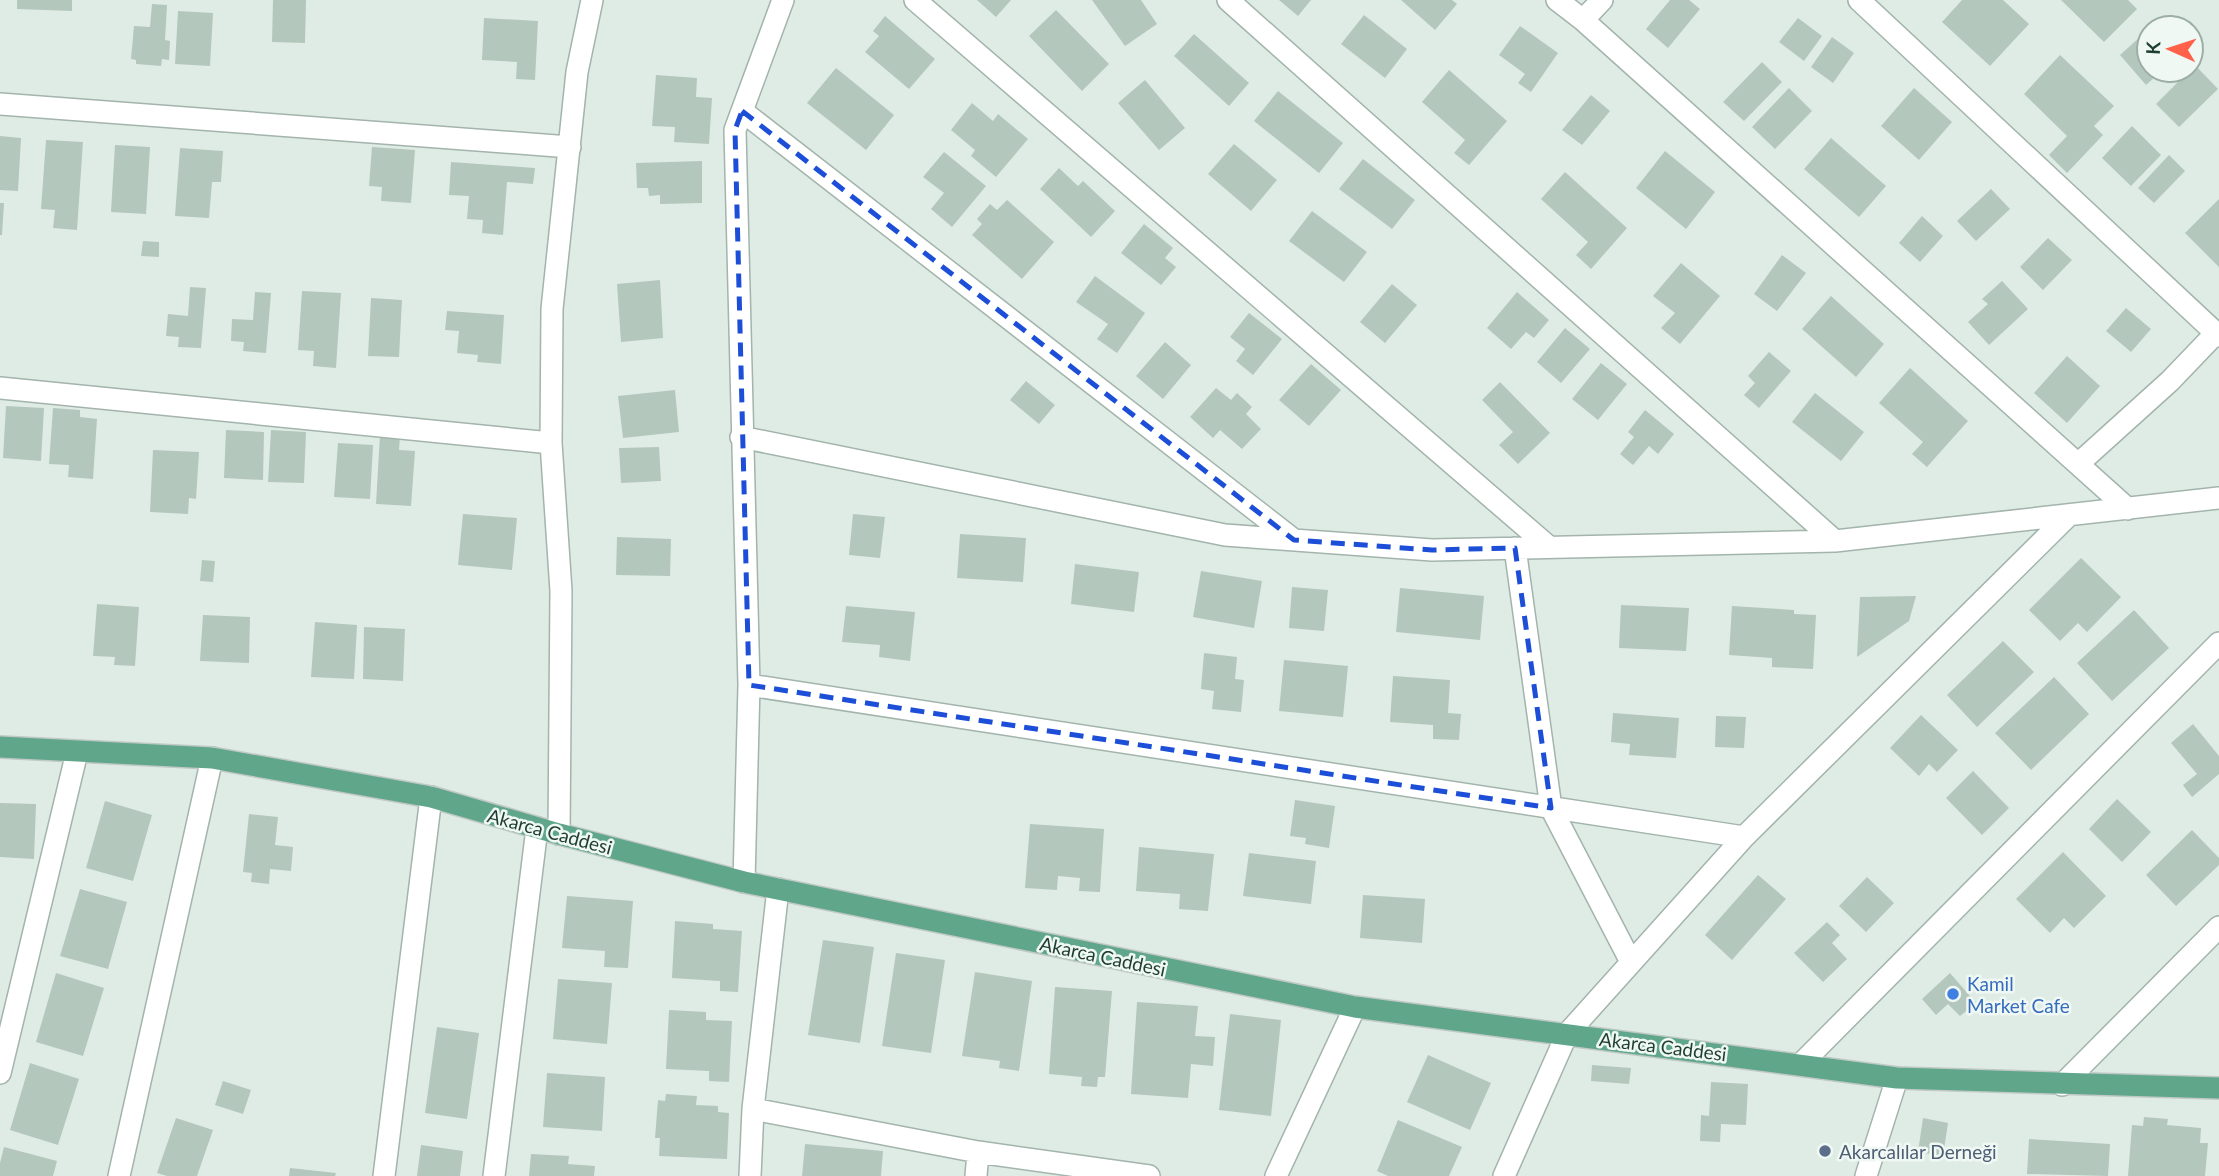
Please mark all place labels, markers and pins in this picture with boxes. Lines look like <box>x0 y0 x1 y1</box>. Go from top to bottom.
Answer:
place label: Kamil Market Cafe <box>1967 972 2070 1017</box>
marker: Kamil Market Cafe <box>1945 986 1961 1002</box>
place label: Akarcalılar Derneği <box>1839 1140 1997 1163</box>
marker: Akarcalılar Derneği <box>1817 1143 1833 1159</box>

